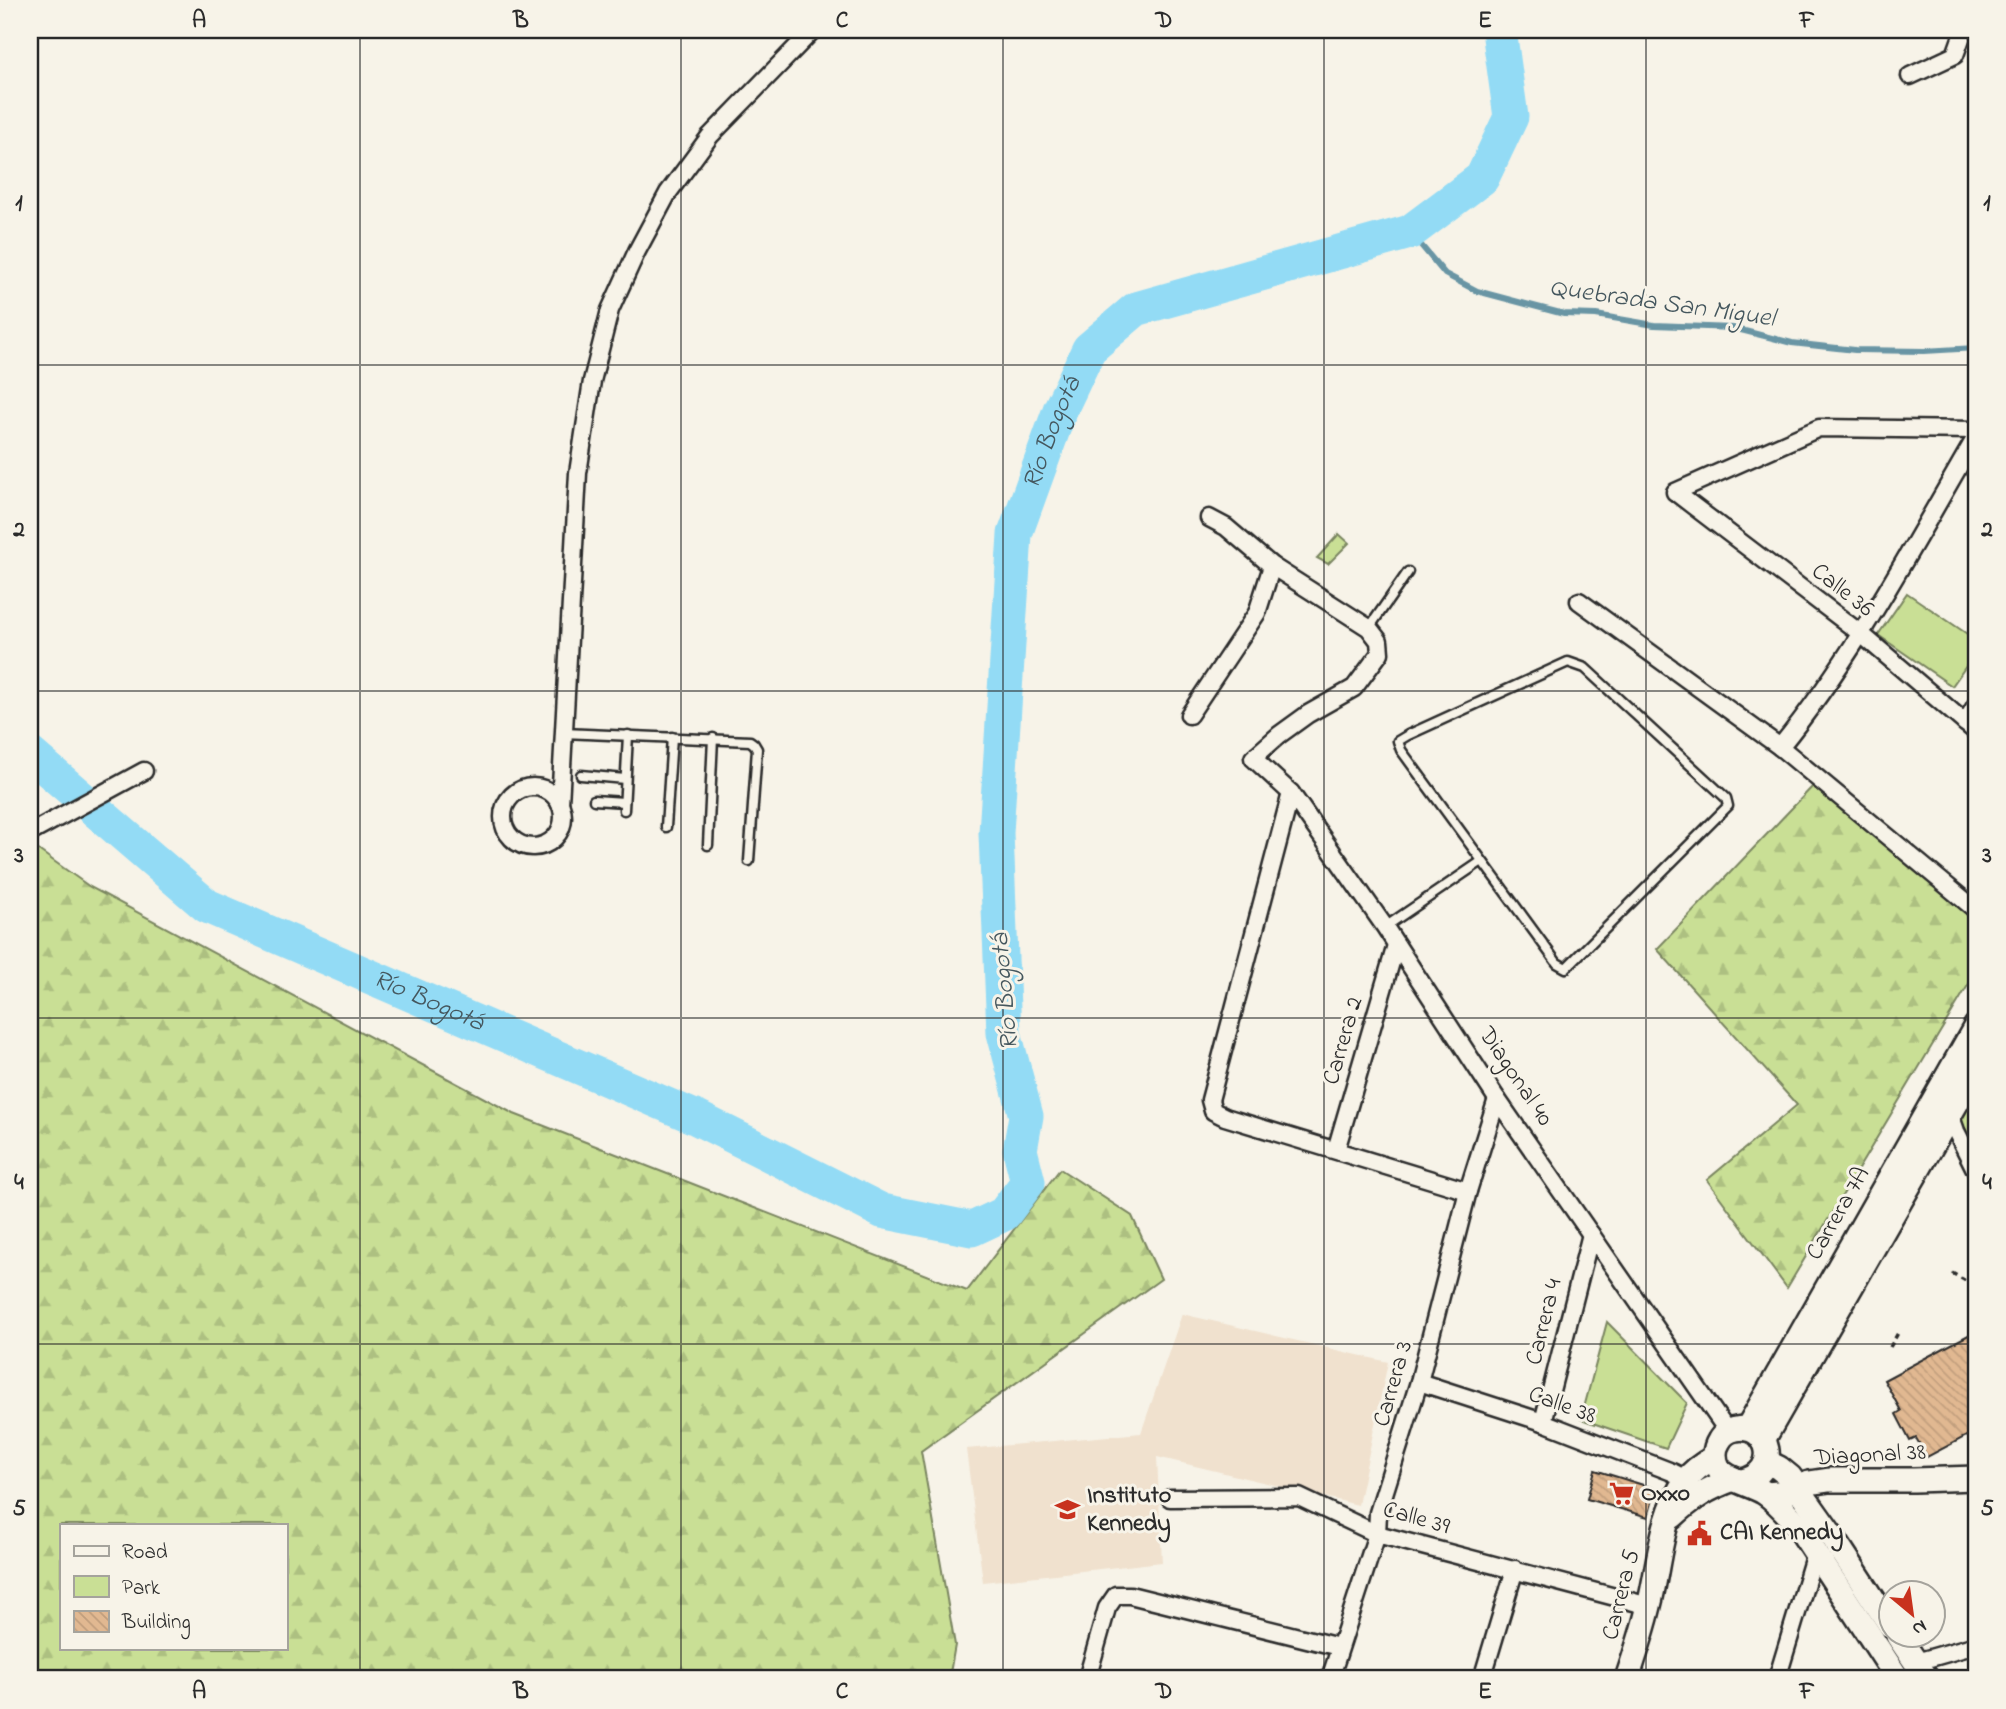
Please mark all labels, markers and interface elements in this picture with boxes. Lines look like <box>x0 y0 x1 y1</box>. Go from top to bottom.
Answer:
text: A <box>192 5 206 38</box>
text: B <box>512 5 529 38</box>
text: C <box>836 5 849 38</box>
text: D <box>1155 5 1172 38</box>
text: E <box>1478 5 1492 38</box>
text: F <box>1799 5 1815 38</box>
text: 1 <box>15 188 23 221</box>
text: 1 <box>1983 188 1991 221</box>
water label: Quebrada San Miguel <box>1547 269 1780 339</box>
water label: Río Bogotá <box>1014 369 1093 495</box>
text: 2 <box>12 514 25 547</box>
text: 2 <box>1980 514 1993 547</box>
street label: Calle 36 <box>1803 555 1881 627</box>
text: 3 <box>13 840 24 873</box>
text: 3 <box>1981 840 1992 873</box>
water label: Río Bogotá <box>982 930 1030 1052</box>
water label: Río Bogotá <box>367 961 491 1043</box>
street label: Carrera 2 <box>1315 993 1373 1089</box>
street label: Diagonal 40 <box>1468 1019 1561 1134</box>
street label: Carrera 7A <box>1798 1161 1880 1267</box>
text: 4 <box>14 1167 24 1200</box>
text: 4 <box>1982 1167 1992 1200</box>
street label: Carrera 4 <box>1517 1275 1573 1369</box>
street label: Carrera 3 <box>1365 1337 1423 1431</box>
street label: Calle 38 <box>1523 1378 1601 1434</box>
street label: Diagonal 38 <box>1812 1436 1927 1476</box>
place label: Oxxo <box>1641 1477 1690 1512</box>
place label: Instituto Kennedy <box>1087 1479 1171 1543</box>
supermarket icon: Oxxo <box>1607 1480 1635 1508</box>
text: 5 <box>12 1493 26 1526</box>
street label: Calle 39 <box>1378 1493 1454 1545</box>
text: 5 <box>1980 1493 1994 1526</box>
school or university icon: Instituto Kennedy <box>1053 1496 1081 1524</box>
place label: CAI Kennedy <box>1720 1516 1843 1552</box>
public building icon: CAI Kennedy <box>1686 1519 1714 1547</box>
legend <box>60 1524 287 1650</box>
text: Road <box>122 1538 168 1568</box>
street label: Carrera 5 <box>1594 1546 1650 1644</box>
text: Park <box>122 1574 161 1604</box>
north arrow <box>1876 1580 1946 1650</box>
text: Building <box>121 1608 191 1640</box>
text: N <box>1907 1612 1931 1642</box>
text: A <box>192 1676 206 1709</box>
text: B <box>512 1676 529 1709</box>
text: C <box>836 1676 849 1709</box>
text: D <box>1155 1676 1172 1709</box>
text: E <box>1478 1676 1492 1709</box>
text: F <box>1799 1676 1815 1709</box>

